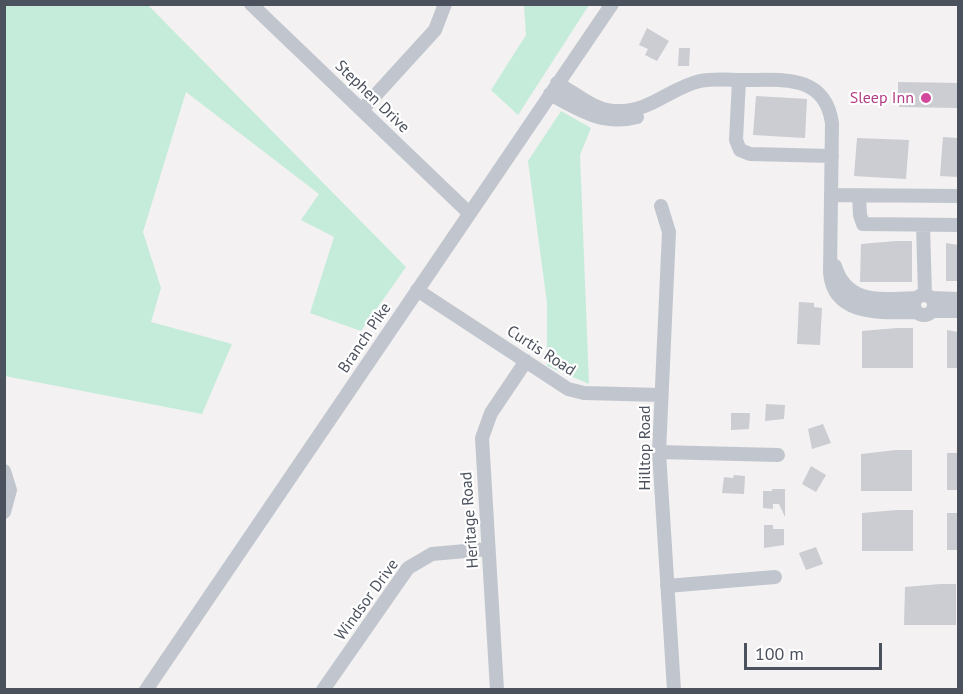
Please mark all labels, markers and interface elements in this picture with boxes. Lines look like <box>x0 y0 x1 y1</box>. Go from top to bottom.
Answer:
street label: Stephen Drive <box>331 57 413 137</box>
place label: Sleep Inn <box>850 88 914 108</box>
marker: Sleep Inn <box>919 91 933 105</box>
street label: Branch Pike <box>335 299 395 377</box>
street label: Curtis Road <box>503 322 579 380</box>
street label: Hilltop Road <box>635 405 655 491</box>
street label: Heritage Road <box>457 471 483 569</box>
street label: Windsor Drive <box>331 556 403 644</box>
scale bar <box>747 631 885 669</box>
text: 100 m <box>755 642 804 665</box>

